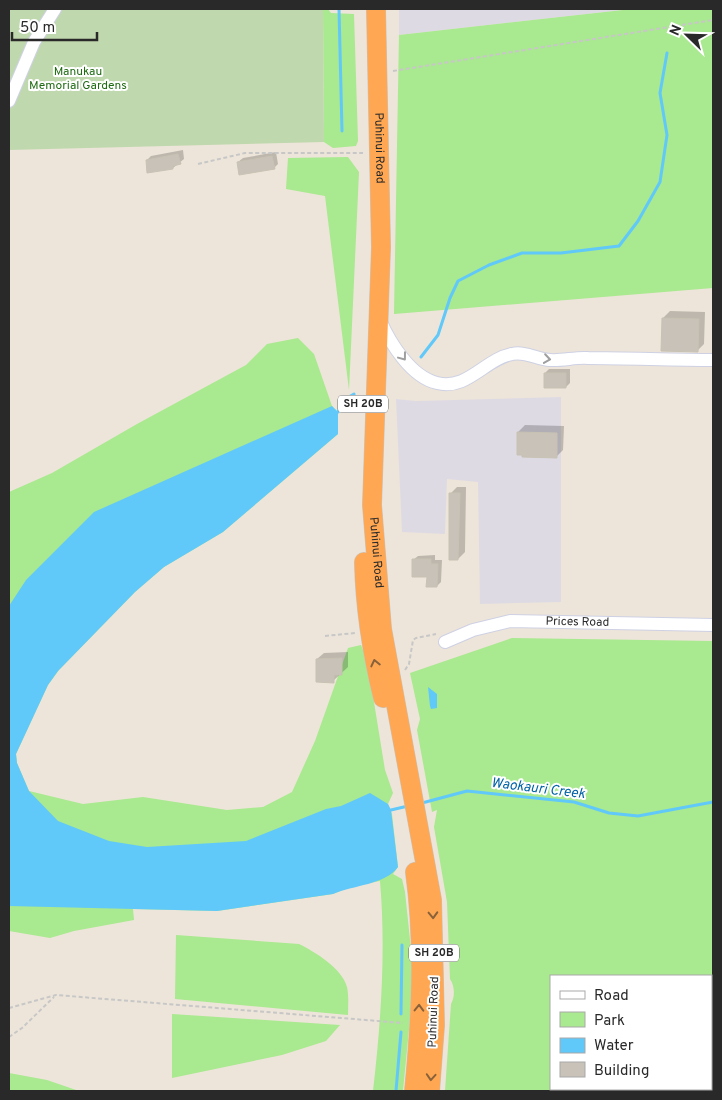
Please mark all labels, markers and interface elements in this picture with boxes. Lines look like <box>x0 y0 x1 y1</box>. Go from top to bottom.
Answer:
scale bar <box>12 10 98 42</box>
north arrow <box>662 10 712 60</box>
text: 50 m <box>20 19 55 38</box>
text: N <box>667 23 686 38</box>
park label: Manukau Memorial Gardens <box>29 64 127 94</box>
street label: Puhinui Road <box>370 112 388 184</box>
one-way arrow <box>397 351 406 361</box>
one-way arrow <box>543 353 551 364</box>
road number: SH 20B <box>338 396 388 412</box>
street label: Puhinui Road <box>365 516 387 589</box>
street label: Prices Road <box>545 614 610 631</box>
one-way arrow <box>370 658 380 667</box>
water label: Waokauri Creek <box>490 775 587 803</box>
one-way arrow <box>428 912 438 919</box>
road number: SH 20B <box>409 944 459 961</box>
legend <box>550 975 712 1090</box>
street label: Puhinui Road <box>425 976 443 1048</box>
text: Road <box>594 987 629 1006</box>
one-way arrow <box>414 1003 424 1011</box>
text: Park <box>594 1012 625 1031</box>
text: Water <box>594 1037 634 1056</box>
text: Building <box>594 1062 649 1081</box>
one-way arrow <box>426 1073 437 1081</box>

